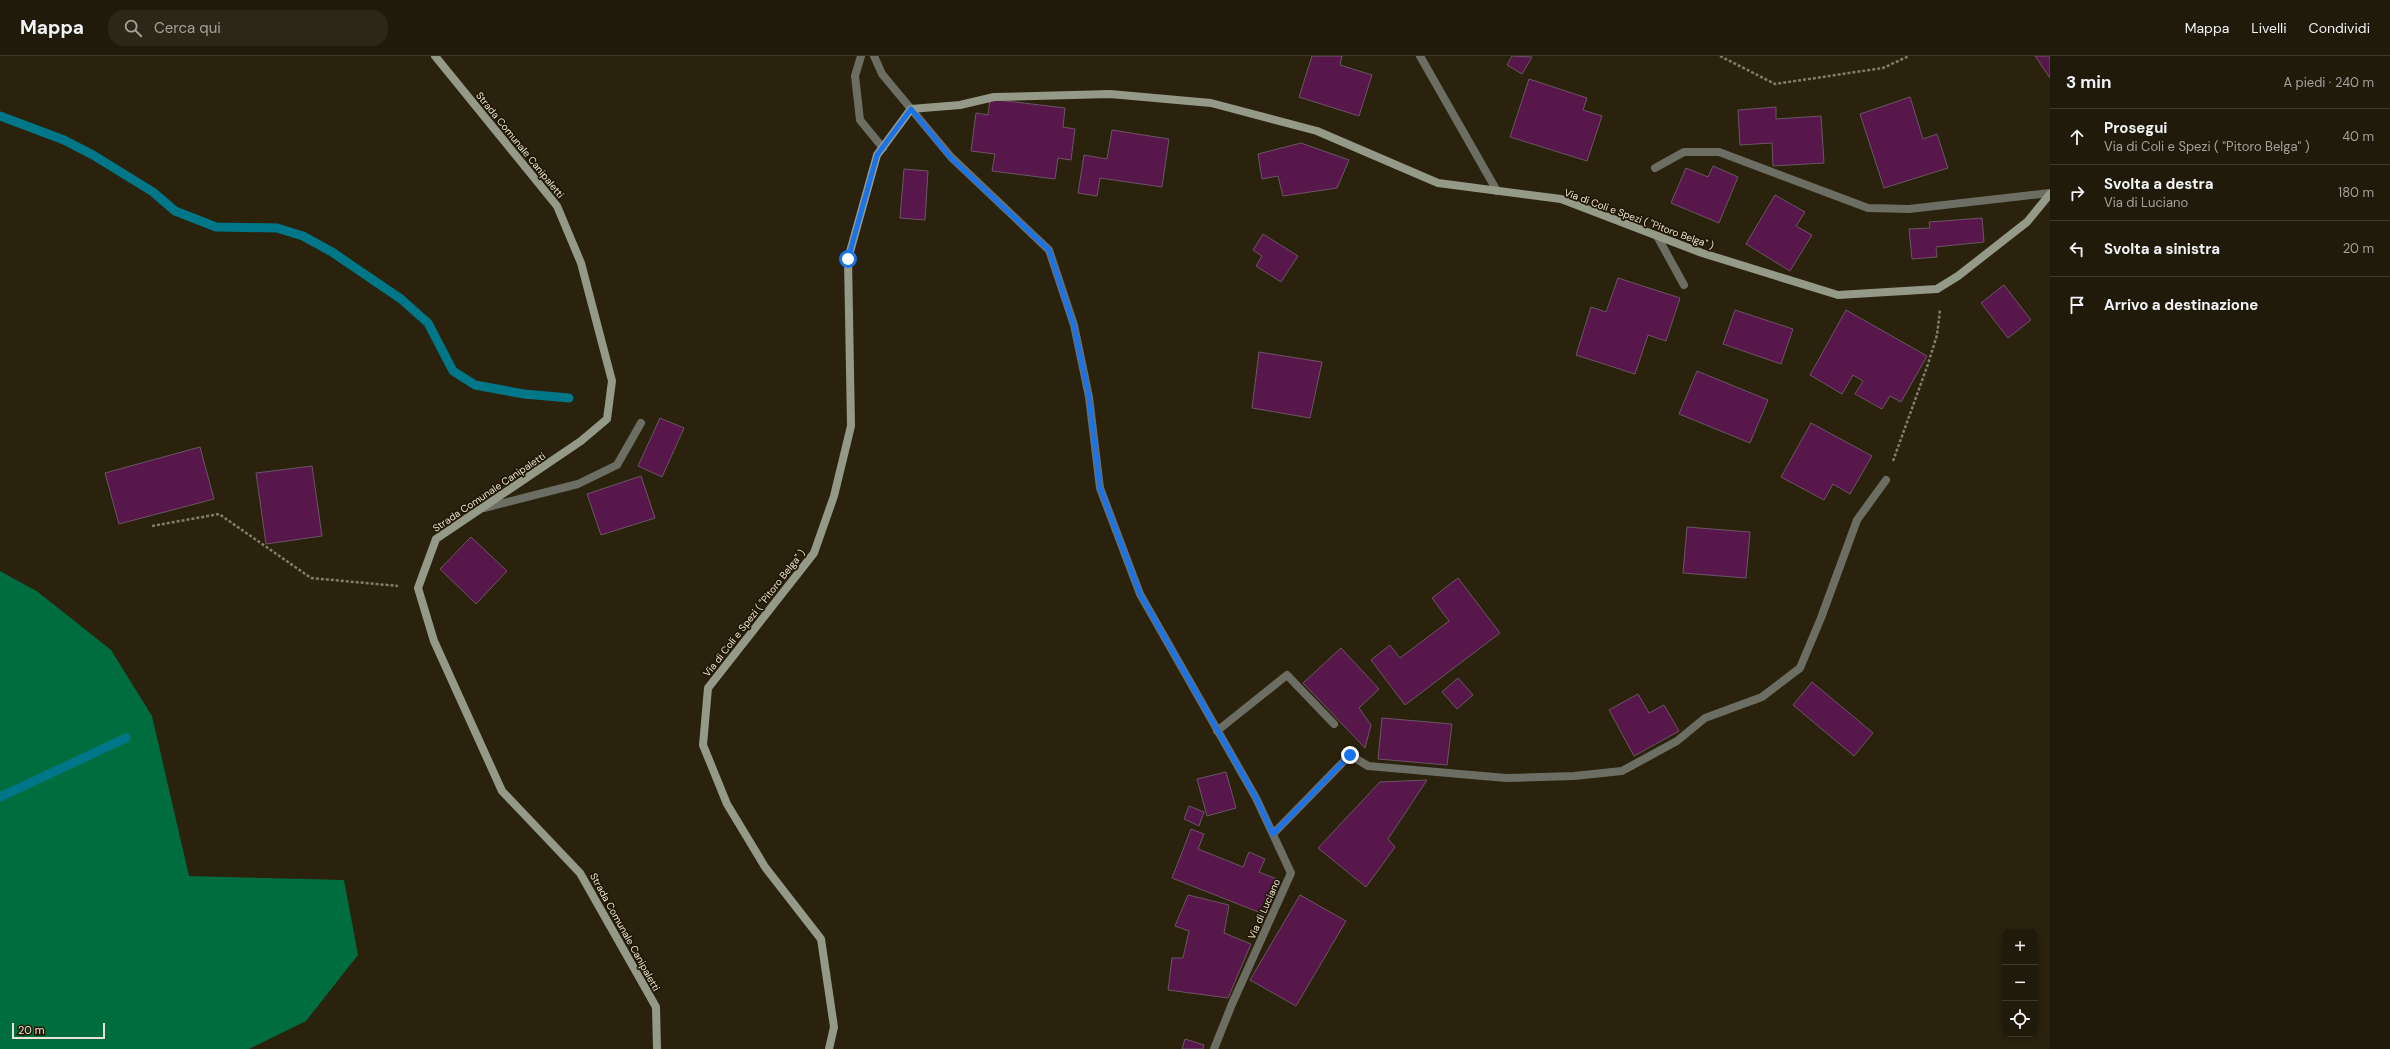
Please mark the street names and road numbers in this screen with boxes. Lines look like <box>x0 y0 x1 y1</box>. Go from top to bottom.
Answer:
street label: Strada Comunale Canipaletti <box>473 89 567 201</box>
street label: Via di Coli e Spezi ( "Pitoro Belga" ) <box>1562 186 1716 252</box>
street label: Strada Comunale Canipaletti <box>430 449 548 535</box>
street label: Via di Coli e Spezi ( "Pitoro Belga" ) <box>700 546 808 679</box>
street label: Strada Comunale Canipaletti <box>587 871 663 993</box>
street label: Via di Luciano <box>1245 877 1283 941</box>

